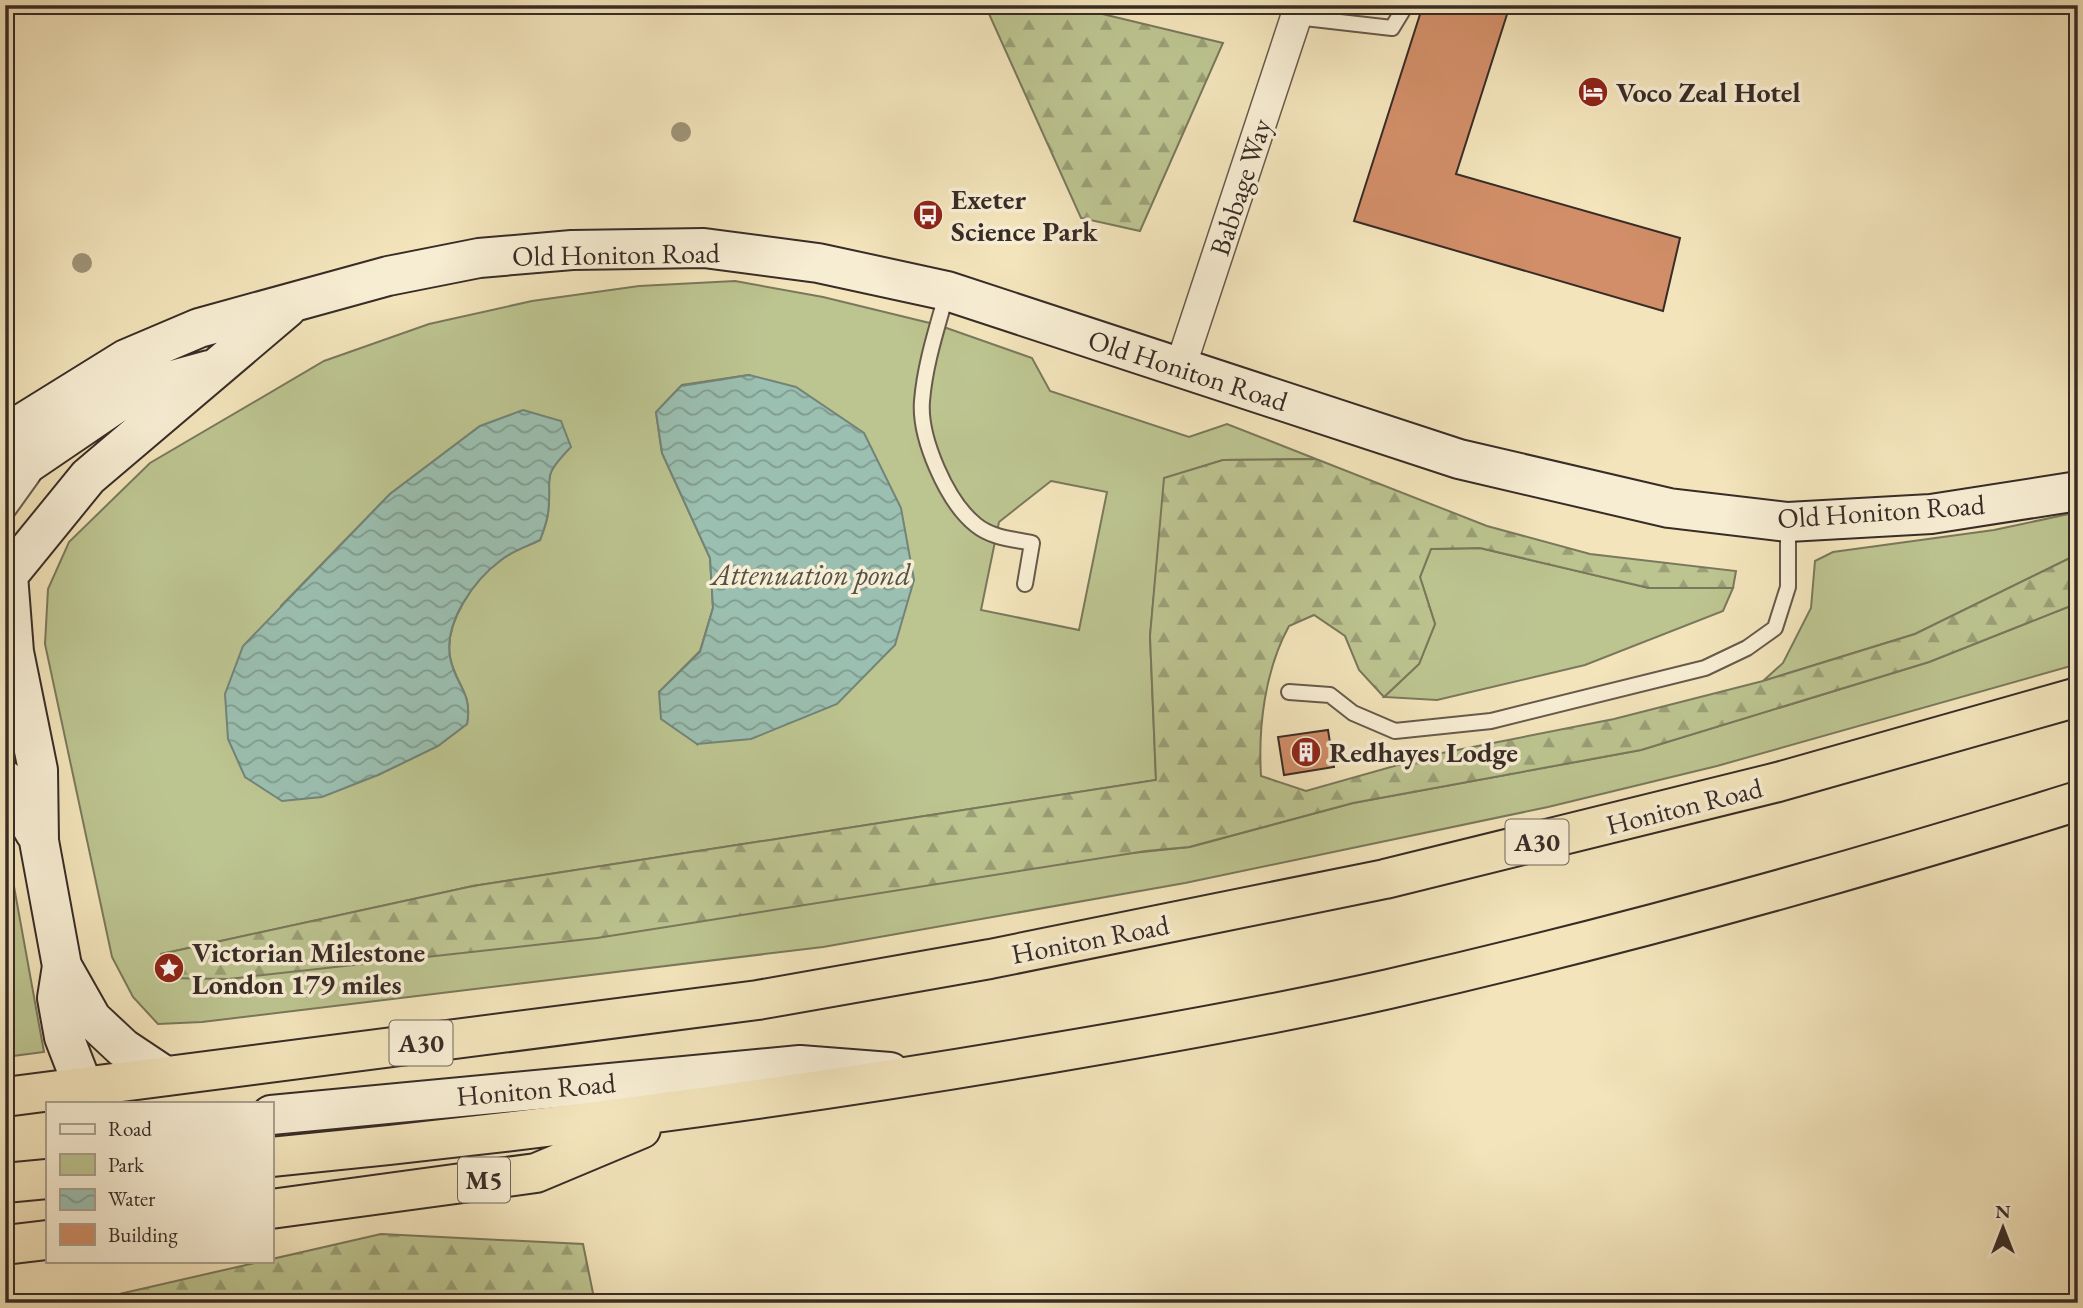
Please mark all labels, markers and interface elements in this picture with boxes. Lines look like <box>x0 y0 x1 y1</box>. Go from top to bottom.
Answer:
place label: Voco Zeal Hotel <box>1616 74 1800 110</box>
hotel icon: Voco Zeal Hotel <box>1576 75 1610 109</box>
street label: Babbage Way <box>1201 113 1279 260</box>
place label: Exeter Science Park <box>951 181 1098 249</box>
bus stop icon: Exeter Science Park <box>911 198 945 232</box>
street label: Old Honiton Road <box>512 234 721 274</box>
street label: Old Honiton Road <box>1084 321 1293 419</box>
street label: Old Honiton Road <box>1776 486 1987 536</box>
water label: Attenuation pond <box>709 555 911 594</box>
place label: Redhayes Lodge <box>1329 734 1518 770</box>
building icon: Redhayes Lodge <box>1289 735 1323 769</box>
street label: Honiton Road <box>1602 769 1767 843</box>
road number: A30 <box>1506 820 1568 864</box>
street label: Honiton Road <box>1008 906 1173 972</box>
place label: Victorian Milestone London 179 miles <box>192 934 425 1002</box>
place icon: Victorian Milestone London 179 miles <box>152 951 186 985</box>
road number: A30 <box>390 1020 452 1066</box>
street label: Honiton Road <box>455 1064 618 1114</box>
legend <box>46 1102 273 1262</box>
text: Road <box>108 1115 152 1142</box>
text: Park <box>108 1151 145 1178</box>
road number: M5 <box>458 1158 510 1203</box>
text: Water <box>108 1185 155 1212</box>
north arrow <box>1968 1192 2038 1262</box>
text: N <box>1995 1199 2011 1224</box>
text: Building <box>108 1221 178 1248</box>

